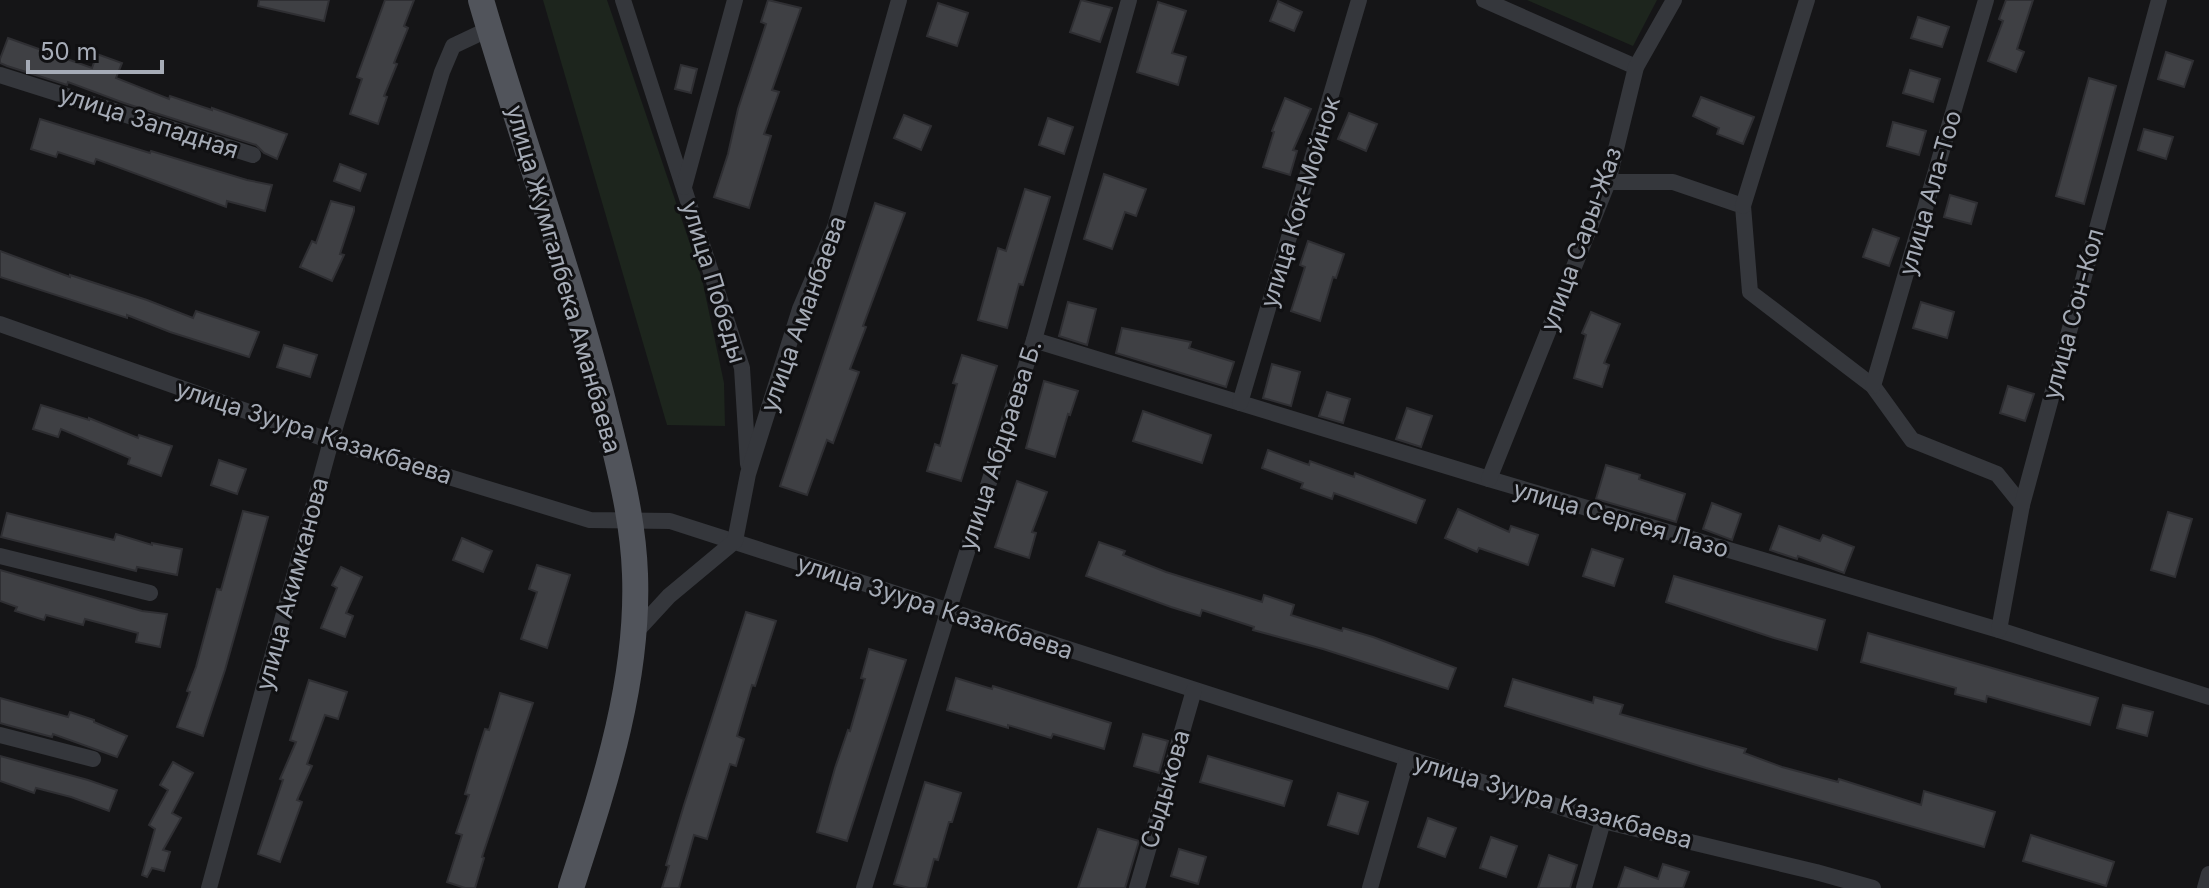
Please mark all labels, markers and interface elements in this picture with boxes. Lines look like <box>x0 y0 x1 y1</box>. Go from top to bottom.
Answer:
scale bar <box>28 24 162 74</box>
text: 50 m <box>40 37 98 66</box>
street label: улица Западная <box>56 79 242 165</box>
street label: улица Кок-Мойнок <box>1254 93 1346 311</box>
street label: улица Жумгалбека Аманбаева <box>500 102 628 456</box>
street label: улица Ала-Тоо <box>1893 107 1967 279</box>
street label: улица Сары-Жаз <box>1534 143 1628 335</box>
street label: улица Победы <box>676 197 752 367</box>
street label: улица Аманбаева <box>754 212 852 416</box>
street label: улица Сон-Кол <box>2036 225 2110 403</box>
street label: улица Абдраева Б. <box>952 336 1048 554</box>
street label: улица Зуура Казакбаева <box>172 374 456 490</box>
street label: улица Акимканова <box>250 474 334 694</box>
street label: улица Сергея Лазо <box>1510 474 1732 564</box>
street label: улица Зуура Казакбаева <box>793 549 1077 665</box>
street label: Сыдыкова <box>1134 726 1196 852</box>
street label: улица Зуура Казакбаева <box>1410 747 1696 855</box>

